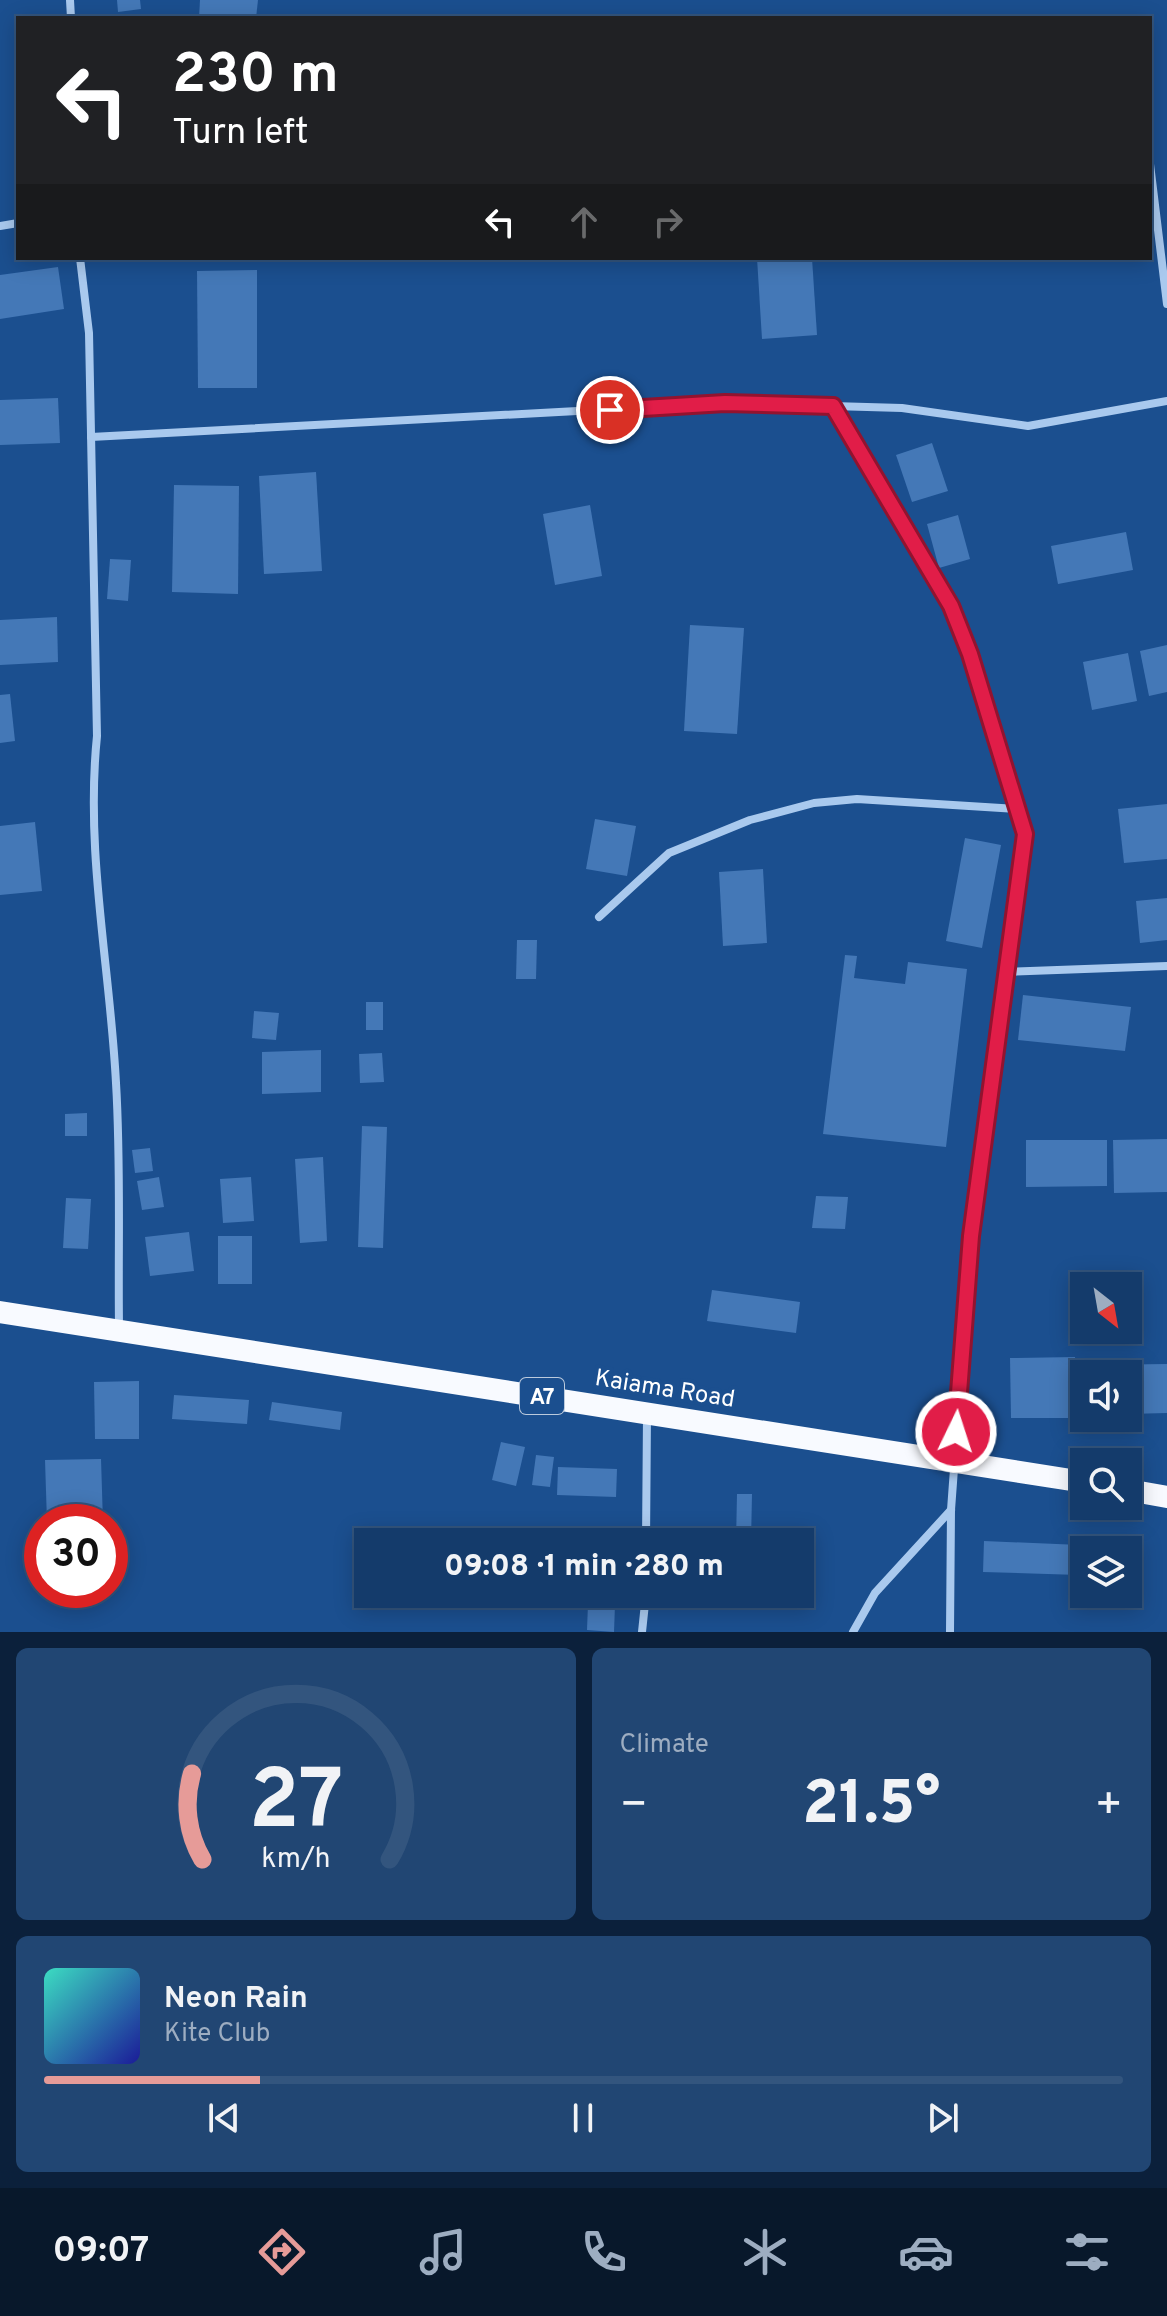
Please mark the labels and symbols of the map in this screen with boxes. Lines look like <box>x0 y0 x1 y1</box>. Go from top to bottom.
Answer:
pin <box>576 376 644 444</box>
north arrow <box>1070 1272 1142 1344</box>
street label: Kaiama Road <box>593 1364 737 1416</box>
road number: A7 <box>520 1378 564 1414</box>
position arrow <box>914 1390 998 1474</box>
speed limit sign: 30 <box>24 1504 128 1608</box>

